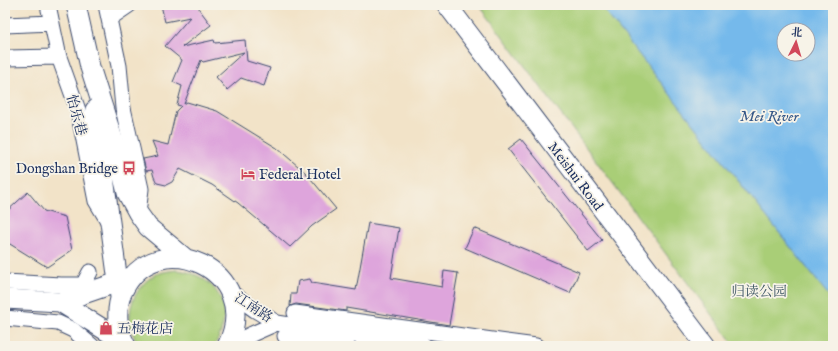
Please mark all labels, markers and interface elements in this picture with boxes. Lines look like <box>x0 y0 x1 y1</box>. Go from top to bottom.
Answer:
north arrow <box>776 22 816 62</box>
text: 北 <box>791 26 803 40</box>
street label: 怡乐巷 <box>62 93 90 138</box>
water label: Mei River <box>740 107 799 126</box>
street label: Meishui Road <box>544 139 607 215</box>
place label: Dongshan Bridge <box>16 160 119 178</box>
bus stop icon: Dongshan Bridge <box>121 160 137 176</box>
hotel icon: Federal Hotel <box>240 166 256 182</box>
place label: Federal Hotel <box>259 166 341 184</box>
park label: 归读公园 <box>731 283 787 301</box>
street label: 江南路 <box>231 289 276 327</box>
shop icon: 五梅花店 <box>98 320 114 336</box>
place label: 五梅花店 <box>117 320 173 338</box>

